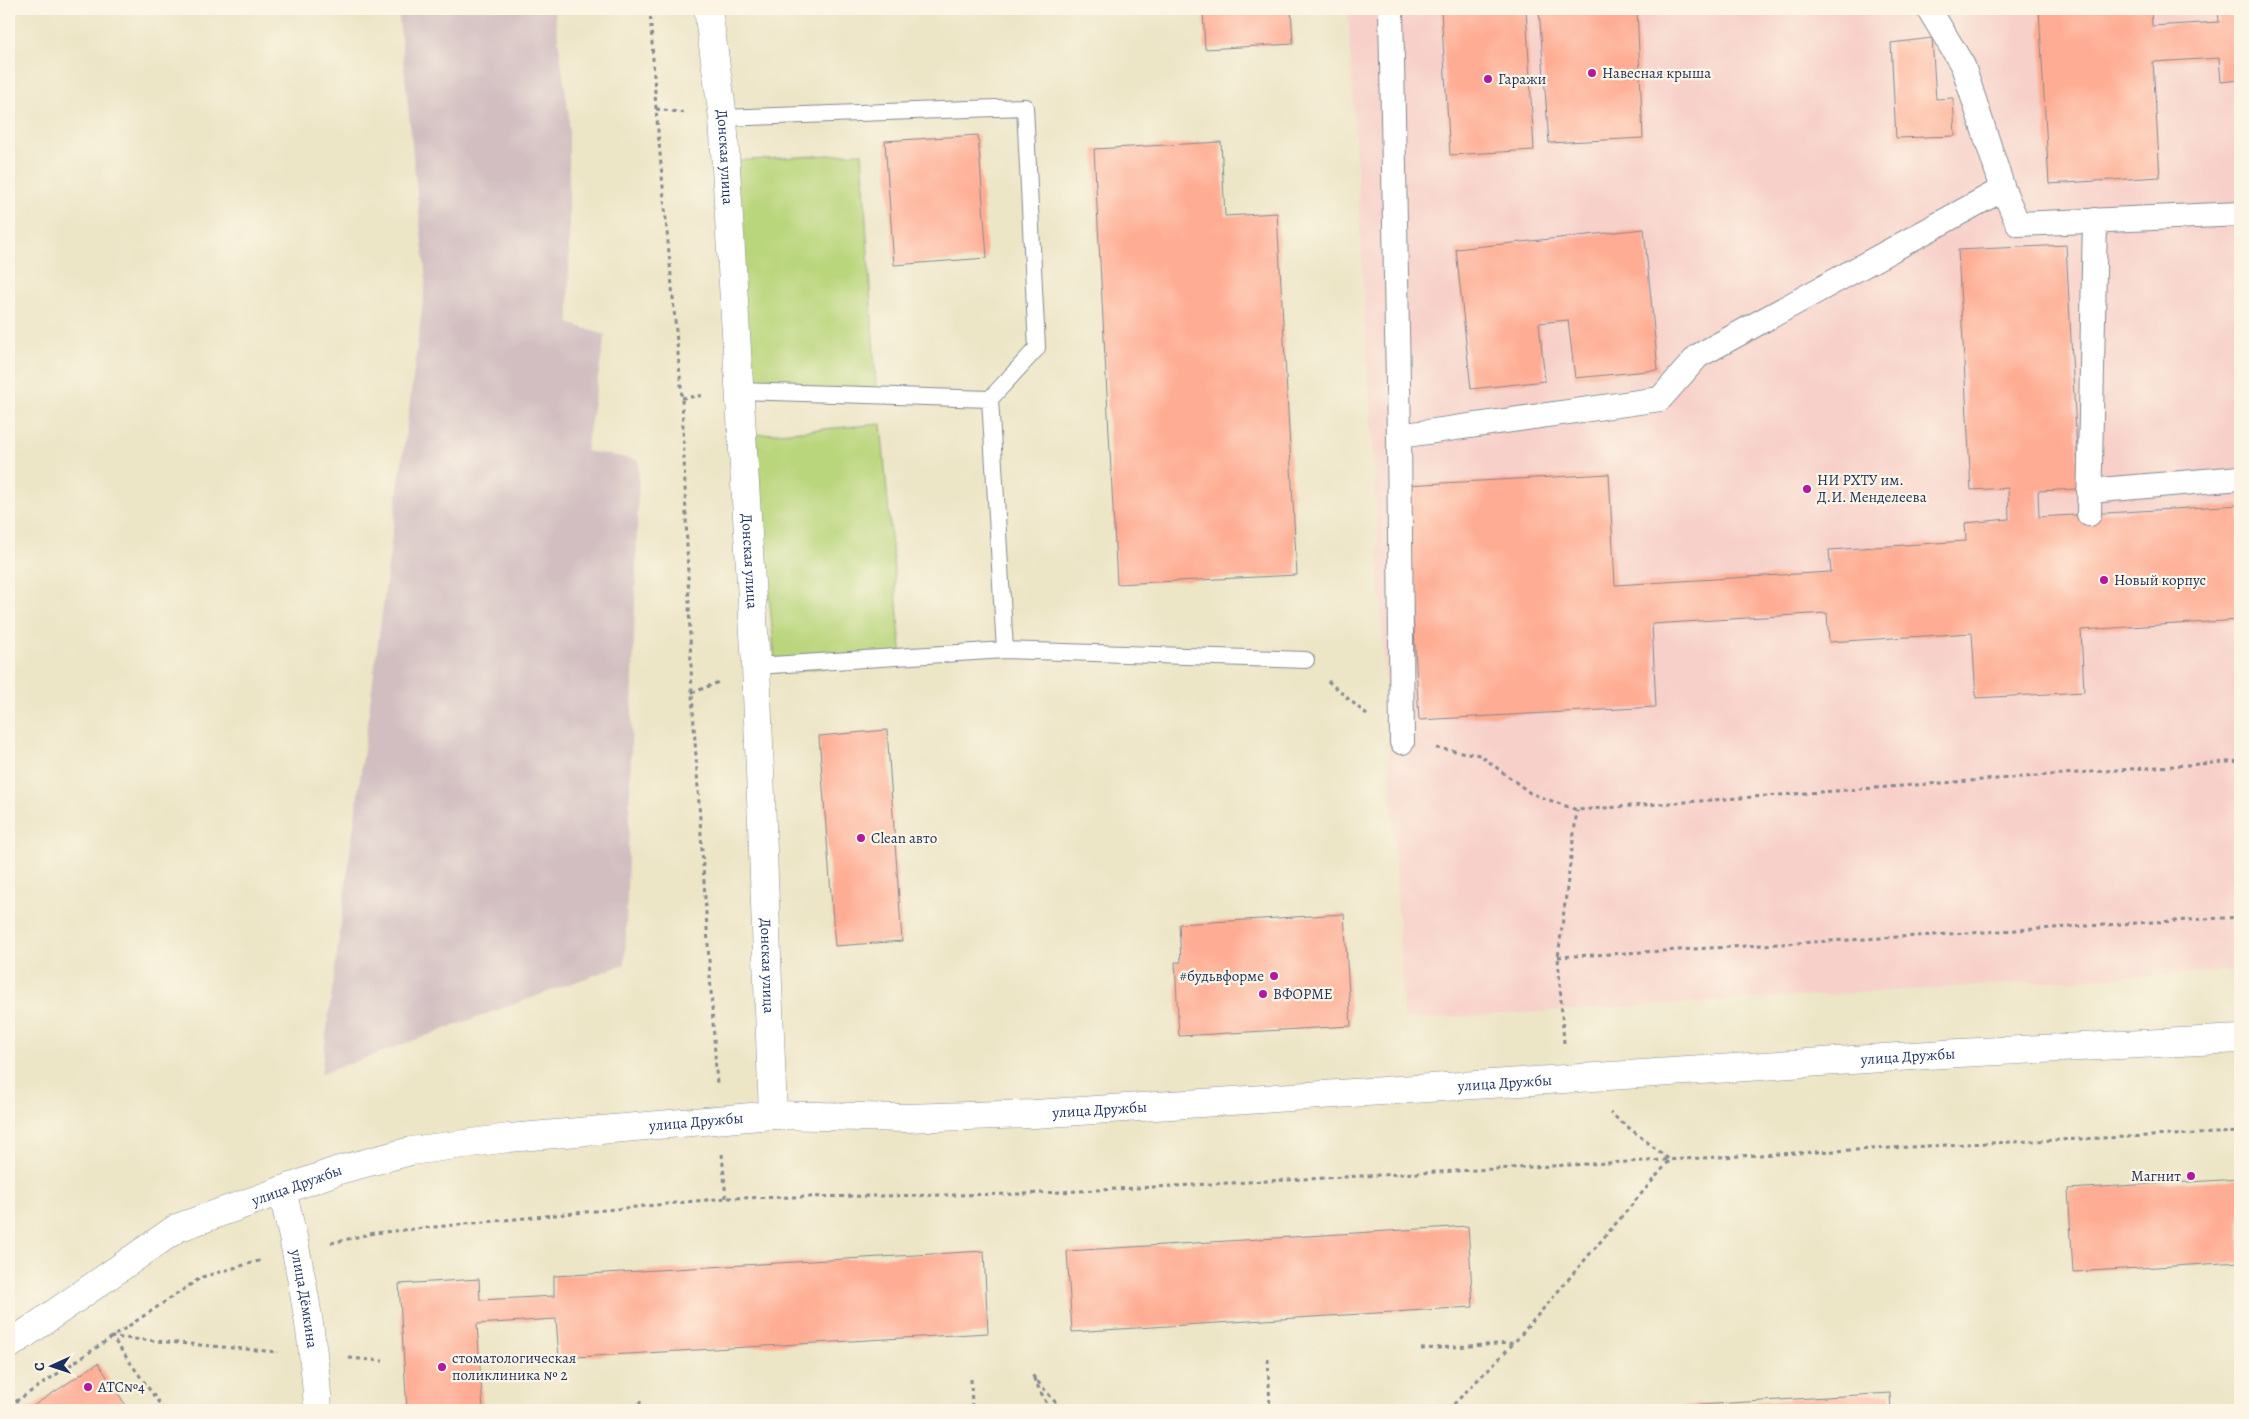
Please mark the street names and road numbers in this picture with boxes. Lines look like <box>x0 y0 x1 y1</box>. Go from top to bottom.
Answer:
street label: Донская улица <box>712 108 738 205</box>
street label: Донская улица <box>737 513 763 609</box>
street label: Донская улица <box>756 918 779 1014</box>
street label: улица Дружбы <box>1859 1043 1956 1070</box>
street label: улица Дружбы <box>1456 1070 1553 1096</box>
street label: улица Дружбы <box>1051 1097 1147 1123</box>
street label: улица Дружбы <box>647 1108 744 1136</box>
street label: улица Дружбы <box>248 1160 345 1211</box>
street label: улица Дёмкина <box>286 1246 322 1349</box>

